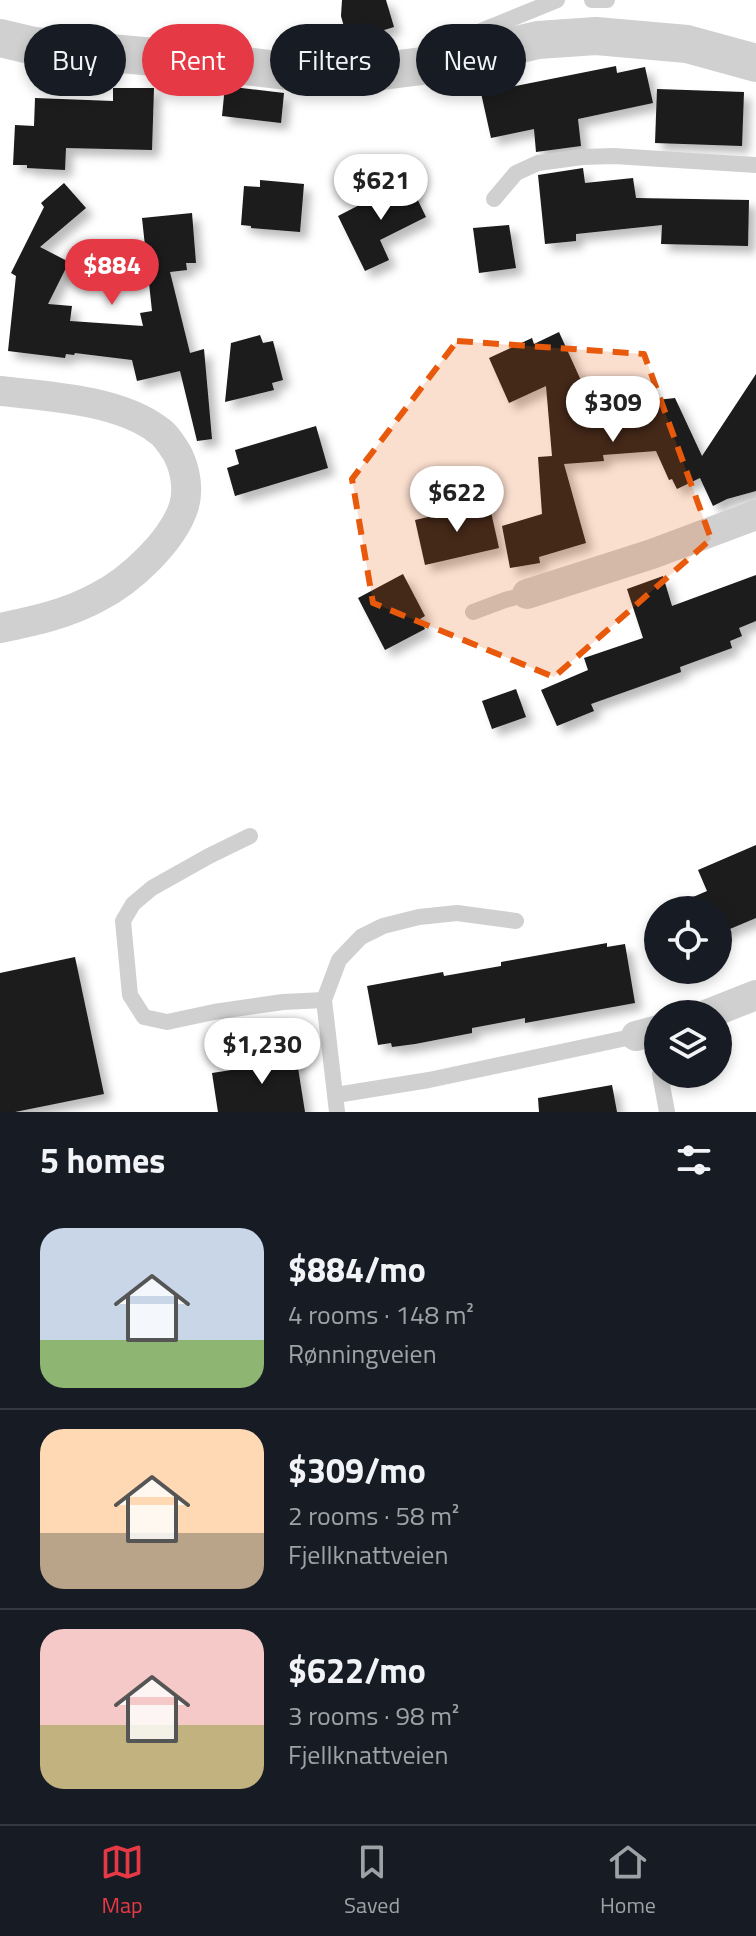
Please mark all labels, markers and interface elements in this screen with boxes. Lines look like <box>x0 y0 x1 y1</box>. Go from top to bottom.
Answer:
chip: Buy <box>24 24 126 96</box>
chip: Rent <box>142 24 254 96</box>
chip: Filters <box>270 24 400 96</box>
chip: New <box>416 24 526 96</box>
pin: $621 <box>334 154 428 222</box>
text: $621 <box>352 160 410 199</box>
pin: $884 <box>65 239 159 307</box>
text: $884 <box>83 245 141 284</box>
pin: $309 <box>566 376 660 444</box>
text: $309 <box>584 382 642 421</box>
pin: $622 <box>410 466 504 534</box>
text: $622 <box>428 472 486 511</box>
map controls <box>644 896 732 1088</box>
button: locate <box>644 896 732 984</box>
button: layers <box>644 1000 732 1088</box>
pin: $1,230 <box>197 1018 327 1086</box>
text: $1,230 <box>222 1024 302 1063</box>
text: 5 homes <box>40 1134 165 1186</box>
icon: filters <box>672 1138 716 1182</box>
text: $884/mo <box>288 1243 426 1295</box>
icon: home <box>104 1260 200 1356</box>
text: 4 rooms · 148 m² <box>288 1295 474 1334</box>
text: Rønningveien <box>288 1334 437 1373</box>
text: $309/mo <box>288 1444 426 1496</box>
icon: home <box>104 1461 200 1557</box>
text: 2 rooms · 58 m² <box>288 1496 459 1535</box>
text: Fjellknattveien <box>288 1535 448 1574</box>
text: $622/mo <box>288 1644 426 1696</box>
icon: home <box>104 1661 200 1757</box>
text: 3 rooms · 98 m² <box>288 1696 459 1735</box>
text: Fjellknattveien <box>288 1735 448 1774</box>
tab: Map <box>100 1840 144 1922</box>
tab: Saved <box>344 1840 400 1922</box>
tab: Home <box>600 1840 656 1922</box>

